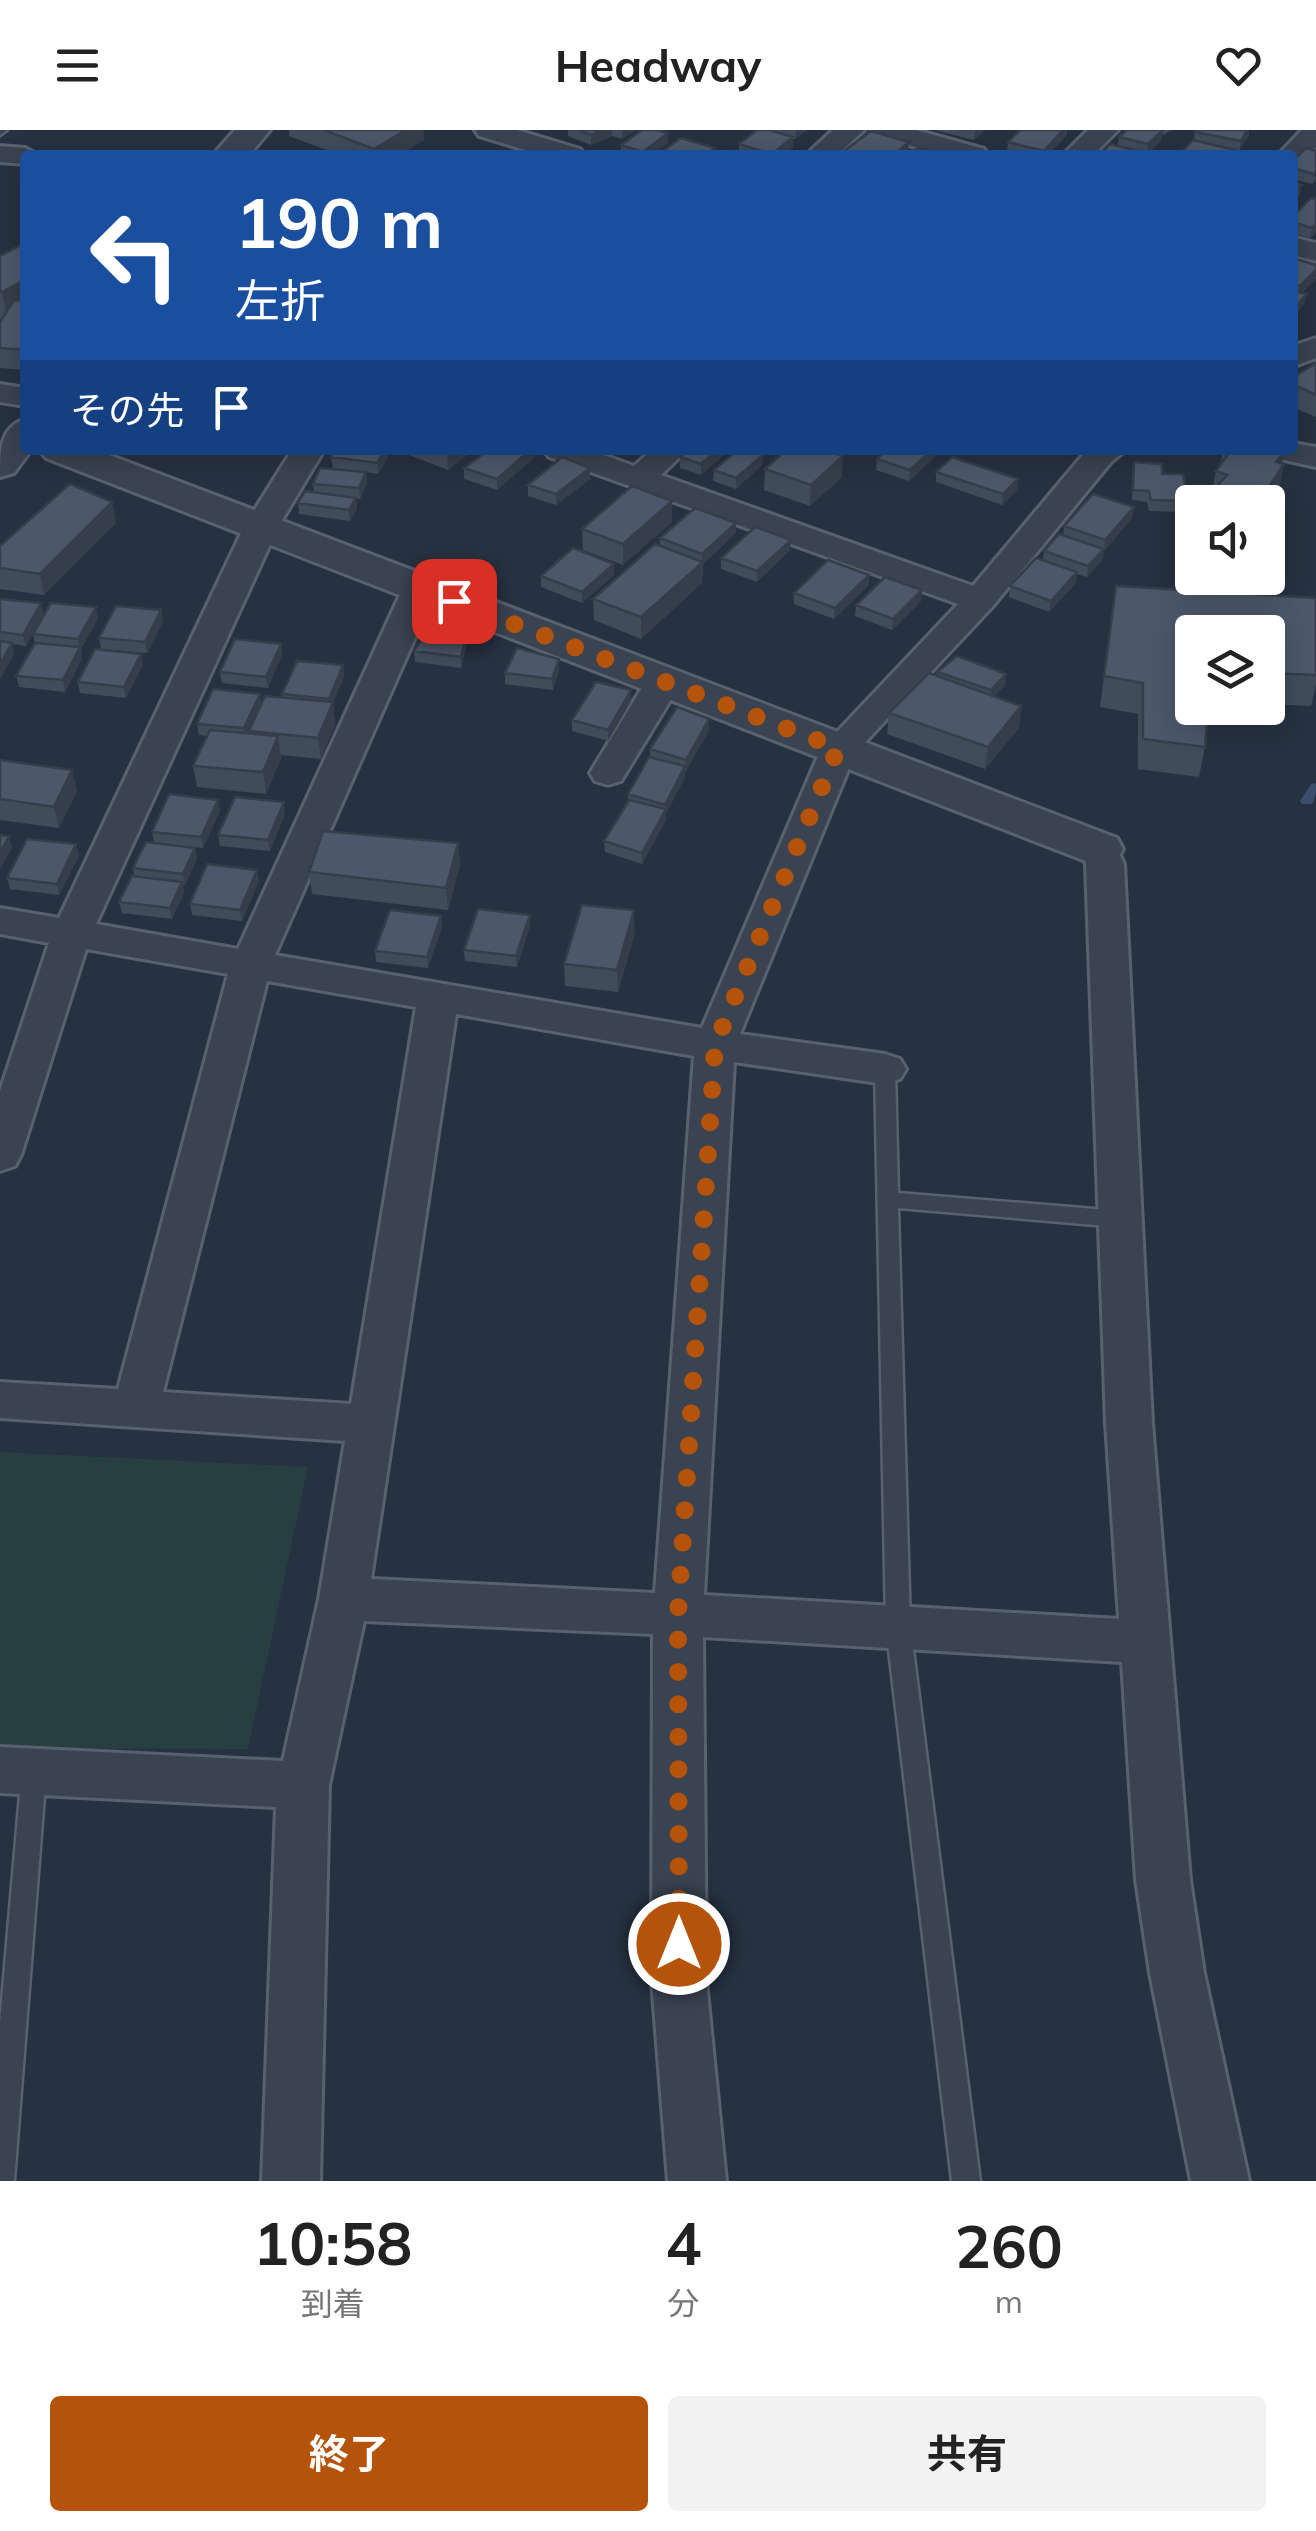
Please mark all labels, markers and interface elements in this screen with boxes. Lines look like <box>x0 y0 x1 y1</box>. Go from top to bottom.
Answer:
text: Headway <box>555 37 761 93</box>
icon: menu <box>50 38 105 93</box>
icon: heart <box>1211 38 1266 93</box>
text: 190 m <box>235 178 443 266</box>
icon: left <box>70 190 200 320</box>
text: 左折 <box>235 272 325 328</box>
icon: arrive <box>204 380 259 435</box>
text: その先 <box>70 386 184 434</box>
map controls <box>1175 485 1285 725</box>
button: sound <box>1175 485 1285 595</box>
pin <box>412 559 497 644</box>
icon: arrive <box>427 574 482 629</box>
button: layers <box>1175 615 1285 725</box>
position arrow <box>627 1892 731 1996</box>
text: 10:58 <box>253 2205 412 2280</box>
text: 4 <box>665 2205 701 2280</box>
text: 260 <box>955 2208 1063 2283</box>
text: m <box>995 2281 1023 2321</box>
text: 到着 <box>301 2283 365 2323</box>
text: 分 <box>667 2283 699 2323</box>
button: 終了 <box>50 2396 648 2511</box>
button: 共有 <box>668 2396 1266 2511</box>

